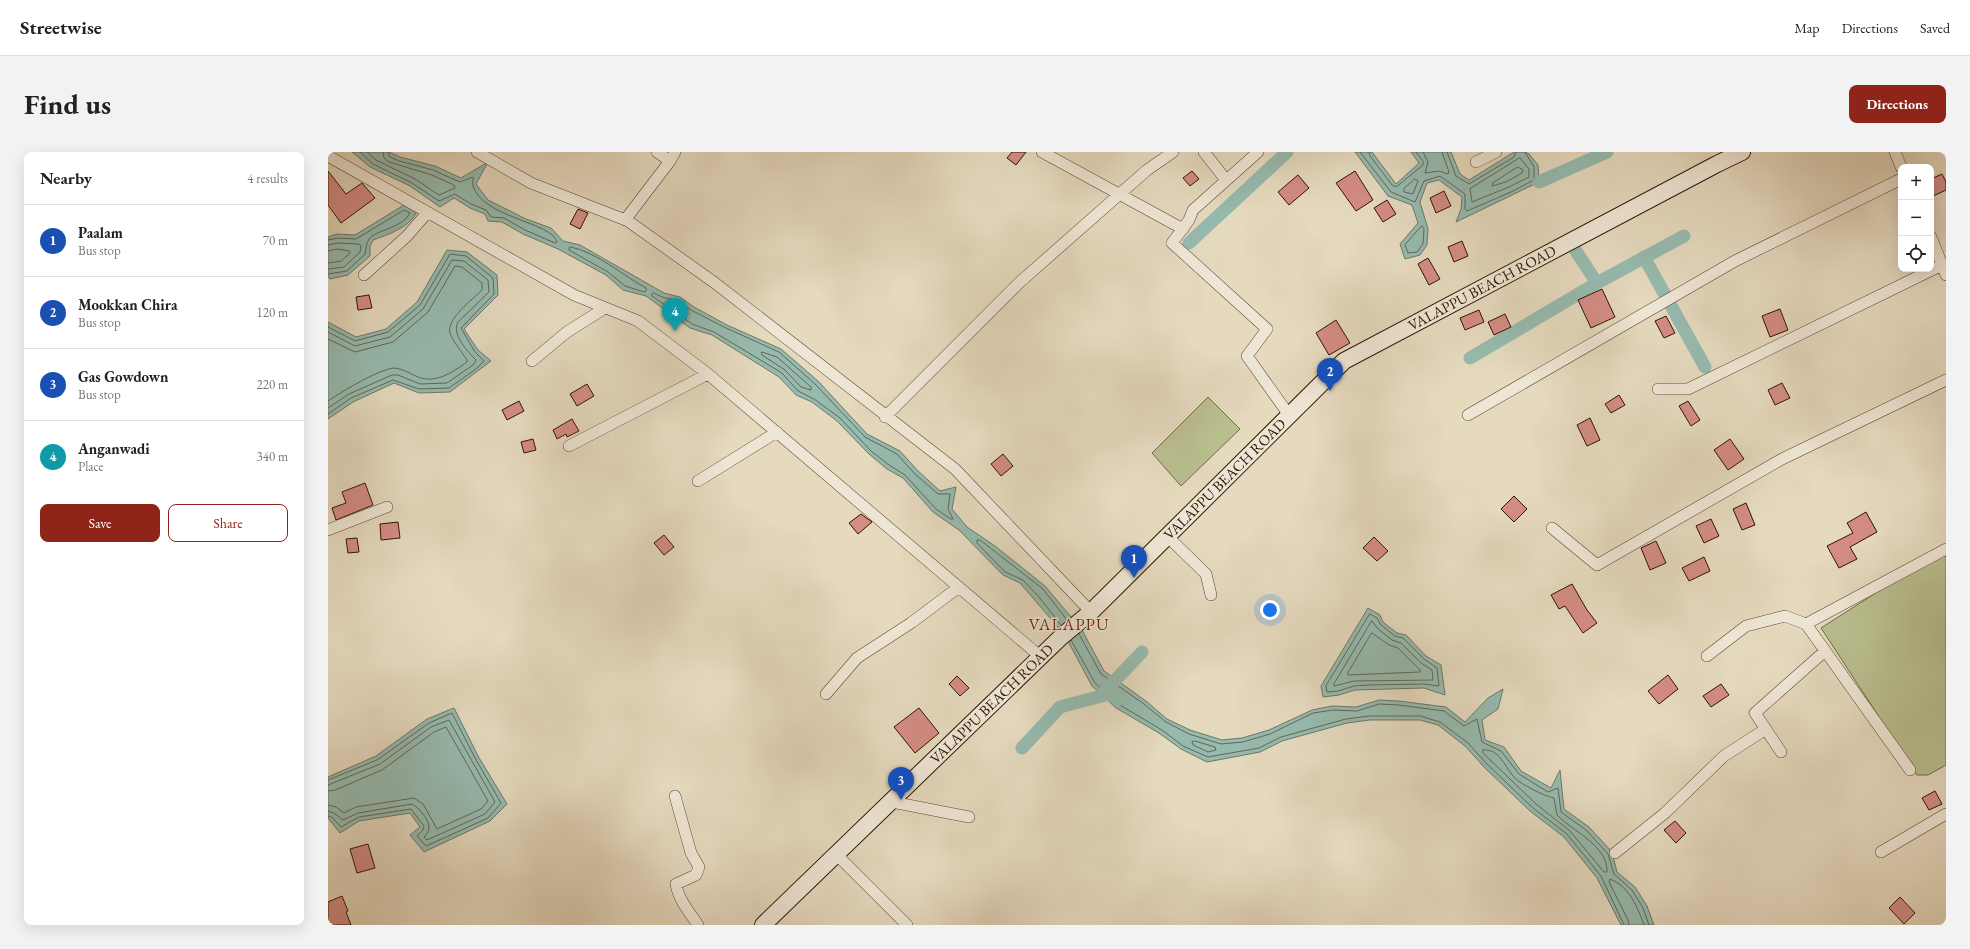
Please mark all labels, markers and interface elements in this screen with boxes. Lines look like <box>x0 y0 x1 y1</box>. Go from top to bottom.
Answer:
text: Streetwise <box>20 15 102 40</box>
text: Map <box>1794 19 1820 37</box>
text: Directions <box>1842 19 1898 37</box>
text: Saved <box>1920 19 1950 37</box>
button: Directions <box>1849 85 1946 123</box>
text: Find us <box>24 86 111 122</box>
map controls <box>1898 164 1934 272</box>
button: + <box>1898 164 1934 200</box>
text: Nearby <box>40 167 92 189</box>
text: 4 results <box>247 170 288 187</box>
button: − <box>1898 200 1934 236</box>
text: Paalam <box>78 223 123 242</box>
text: 1 <box>50 232 56 249</box>
text: 70 m <box>263 232 288 249</box>
button: locate <box>1898 236 1934 272</box>
street label: VALAPPU BEACH ROAD <box>1405 241 1559 335</box>
text: Bus stop <box>78 242 121 259</box>
text: Mookkan Chira <box>78 295 178 314</box>
pin: 4 <box>662 298 688 331</box>
text: 2 <box>50 304 56 321</box>
text: 120 m <box>257 304 288 321</box>
text: Bus stop <box>78 314 121 331</box>
pin: 2 <box>1317 358 1343 391</box>
text: Gas Gowdown <box>78 367 169 386</box>
text: 3 <box>50 376 56 393</box>
text: 220 m <box>257 376 288 393</box>
text: Bus stop <box>78 386 121 403</box>
street label: VALAPPU BEACH ROAD <box>1159 414 1290 544</box>
text: Anganwadi <box>78 439 150 458</box>
text: 4 <box>50 448 56 465</box>
text: 340 m <box>257 448 288 465</box>
text: Place <box>78 458 104 475</box>
button: Save <box>40 504 160 542</box>
button: Share <box>168 504 288 542</box>
pin: 1 <box>1121 545 1147 578</box>
your location <box>1260 600 1280 620</box>
district label: VALAPPU <box>1029 613 1109 635</box>
street label: VALAPPU BEACH ROAD <box>925 640 1057 768</box>
pin: 3 <box>888 767 914 800</box>

